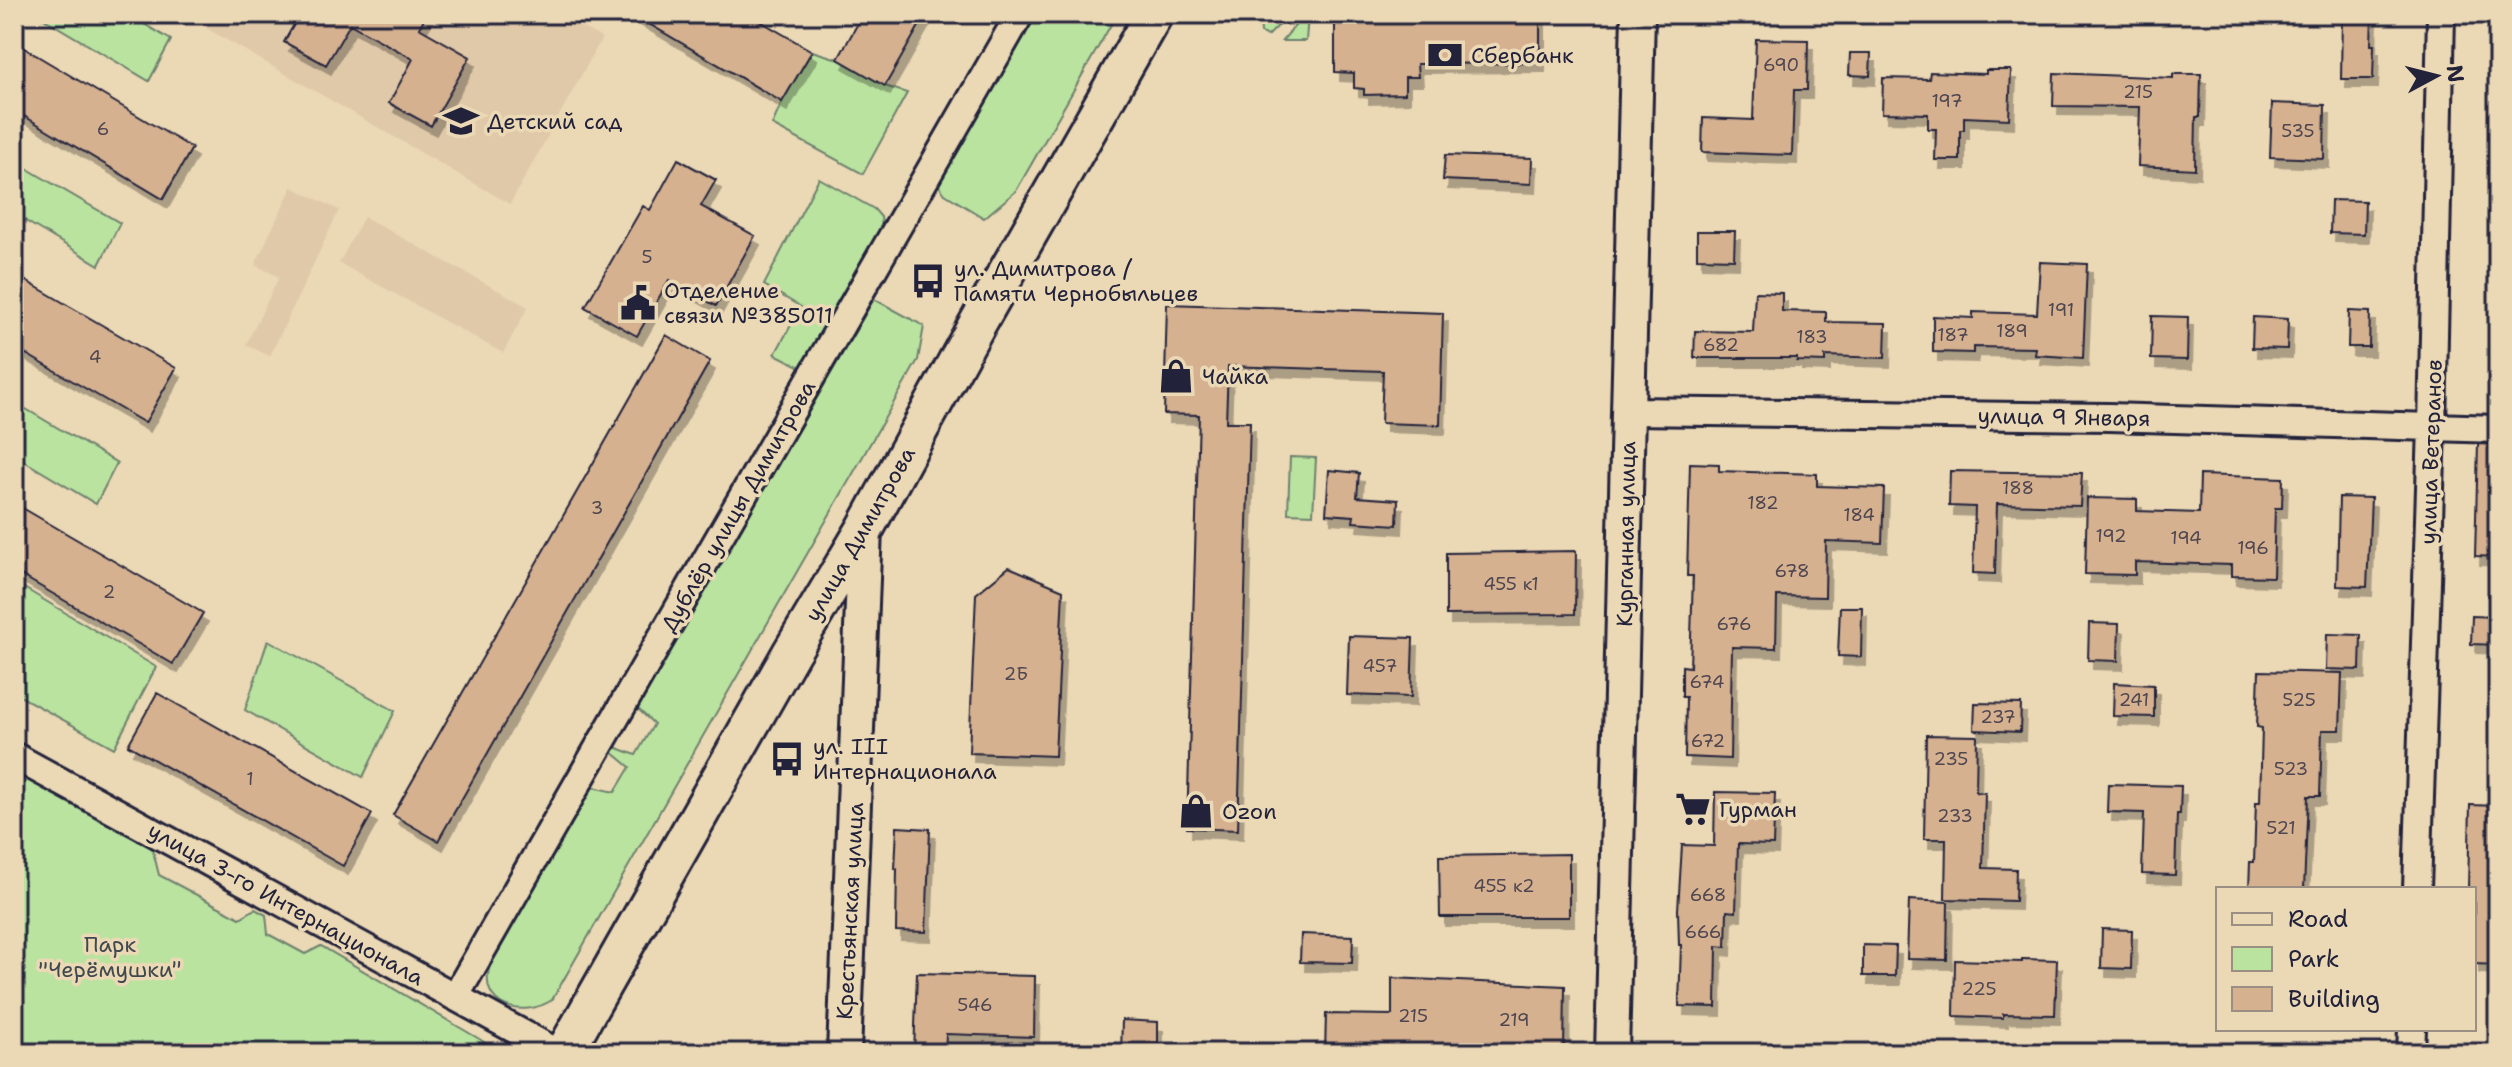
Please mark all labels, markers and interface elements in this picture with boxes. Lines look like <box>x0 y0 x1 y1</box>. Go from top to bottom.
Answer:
bank icon: Сбербанк <box>1426 36 1464 74</box>
north arrow <box>2396 36 2476 116</box>
place label: Сбербанк <box>1471 41 1574 70</box>
house number: 690 <box>1763 53 1799 77</box>
text: N <box>2440 63 2471 84</box>
house number: 215 <box>2123 80 2153 104</box>
house number: 197 <box>1932 89 1962 113</box>
school or university icon: Детский сад <box>442 102 480 140</box>
place label: Детский сад <box>487 107 623 136</box>
house number: 6 <box>97 117 109 141</box>
house number: 535 <box>2281 119 2315 143</box>
house number: 5 <box>641 245 653 269</box>
place label: ул. Димитрова / Памяти Чернобыльцев <box>954 254 1198 308</box>
bus stop icon: ул. Димитрова / Памяти Чернобыльцев <box>909 262 947 300</box>
place label: Отделение связи №385011 <box>664 276 833 330</box>
public building icon: Отделение связи №385011 <box>619 284 657 322</box>
house number: 191 <box>2048 298 2074 322</box>
house number: 189 <box>1996 319 2028 343</box>
house number: 187 <box>1937 323 1969 347</box>
house number: 183 <box>1796 325 1828 349</box>
house number: 682 <box>1703 333 1739 357</box>
house number: 4 <box>89 345 101 369</box>
shop icon: Чайка <box>1157 357 1195 395</box>
street label: улица Ветеранов <box>2413 359 2449 545</box>
place label: Чайка <box>1202 362 1269 391</box>
street label: Дублёр улицы Димитрова <box>654 375 822 637</box>
street label: улица 9 Января <box>1977 401 2151 433</box>
street label: улица Димитрова <box>798 441 922 627</box>
street label: Курганная улица <box>1610 441 1642 627</box>
house number: 188 <box>2002 476 2034 500</box>
house number: 182 <box>1747 491 1779 515</box>
house number: 3 <box>591 496 603 520</box>
house number: 184 <box>1843 503 1875 527</box>
house number: 192 <box>2095 524 2127 548</box>
house number: 194 <box>2170 526 2202 550</box>
house number: 196 <box>2237 536 2269 560</box>
house number: 678 <box>1774 559 1810 583</box>
house number: 455 к1 <box>1483 572 1539 596</box>
house number: 2 <box>103 580 115 604</box>
house number: 676 <box>1716 612 1752 636</box>
house number: 457 <box>1363 654 1397 678</box>
house number: 2Б <box>1004 662 1028 686</box>
house number: 674 <box>1690 670 1724 694</box>
house number: 241 <box>2119 688 2149 712</box>
house number: 525 <box>2282 688 2316 712</box>
house number: 237 <box>1980 705 2016 729</box>
house number: 672 <box>1691 729 1725 753</box>
place label: ул. III Интернационала <box>813 732 997 786</box>
bus stop icon: ул. III Интернационала <box>768 740 806 778</box>
house number: 235 <box>1934 747 1968 771</box>
house number: 523 <box>2274 757 2308 781</box>
house number: 1 <box>246 767 254 791</box>
supermarket icon: Гурман <box>1674 790 1712 828</box>
shop icon: Ozon <box>1177 792 1215 830</box>
place label: Гурман <box>1719 795 1797 824</box>
place label: Ozon <box>1222 797 1277 826</box>
street label: Крестьянская улица <box>830 801 870 1020</box>
house number: 233 <box>1937 804 1973 828</box>
street label: улица 3-го Интернационала <box>143 816 429 992</box>
house number: 521 <box>2266 816 2296 840</box>
house number: 455 к2 <box>1473 874 1535 898</box>
house number: 668 <box>1690 883 1726 907</box>
legend <box>2216 887 2476 1031</box>
text: Road <box>2288 903 2348 935</box>
house number: 666 <box>1685 920 1721 944</box>
park label: Парк "Черёмушки" <box>38 930 182 984</box>
text: Park <box>2288 943 2340 975</box>
house number: 225 <box>1962 977 1996 1001</box>
text: Building <box>2288 983 2380 1015</box>
house number: 546 <box>957 993 993 1017</box>
house number: 215 <box>1398 1004 1428 1028</box>
house number: 219 <box>1498 1008 1530 1032</box>

